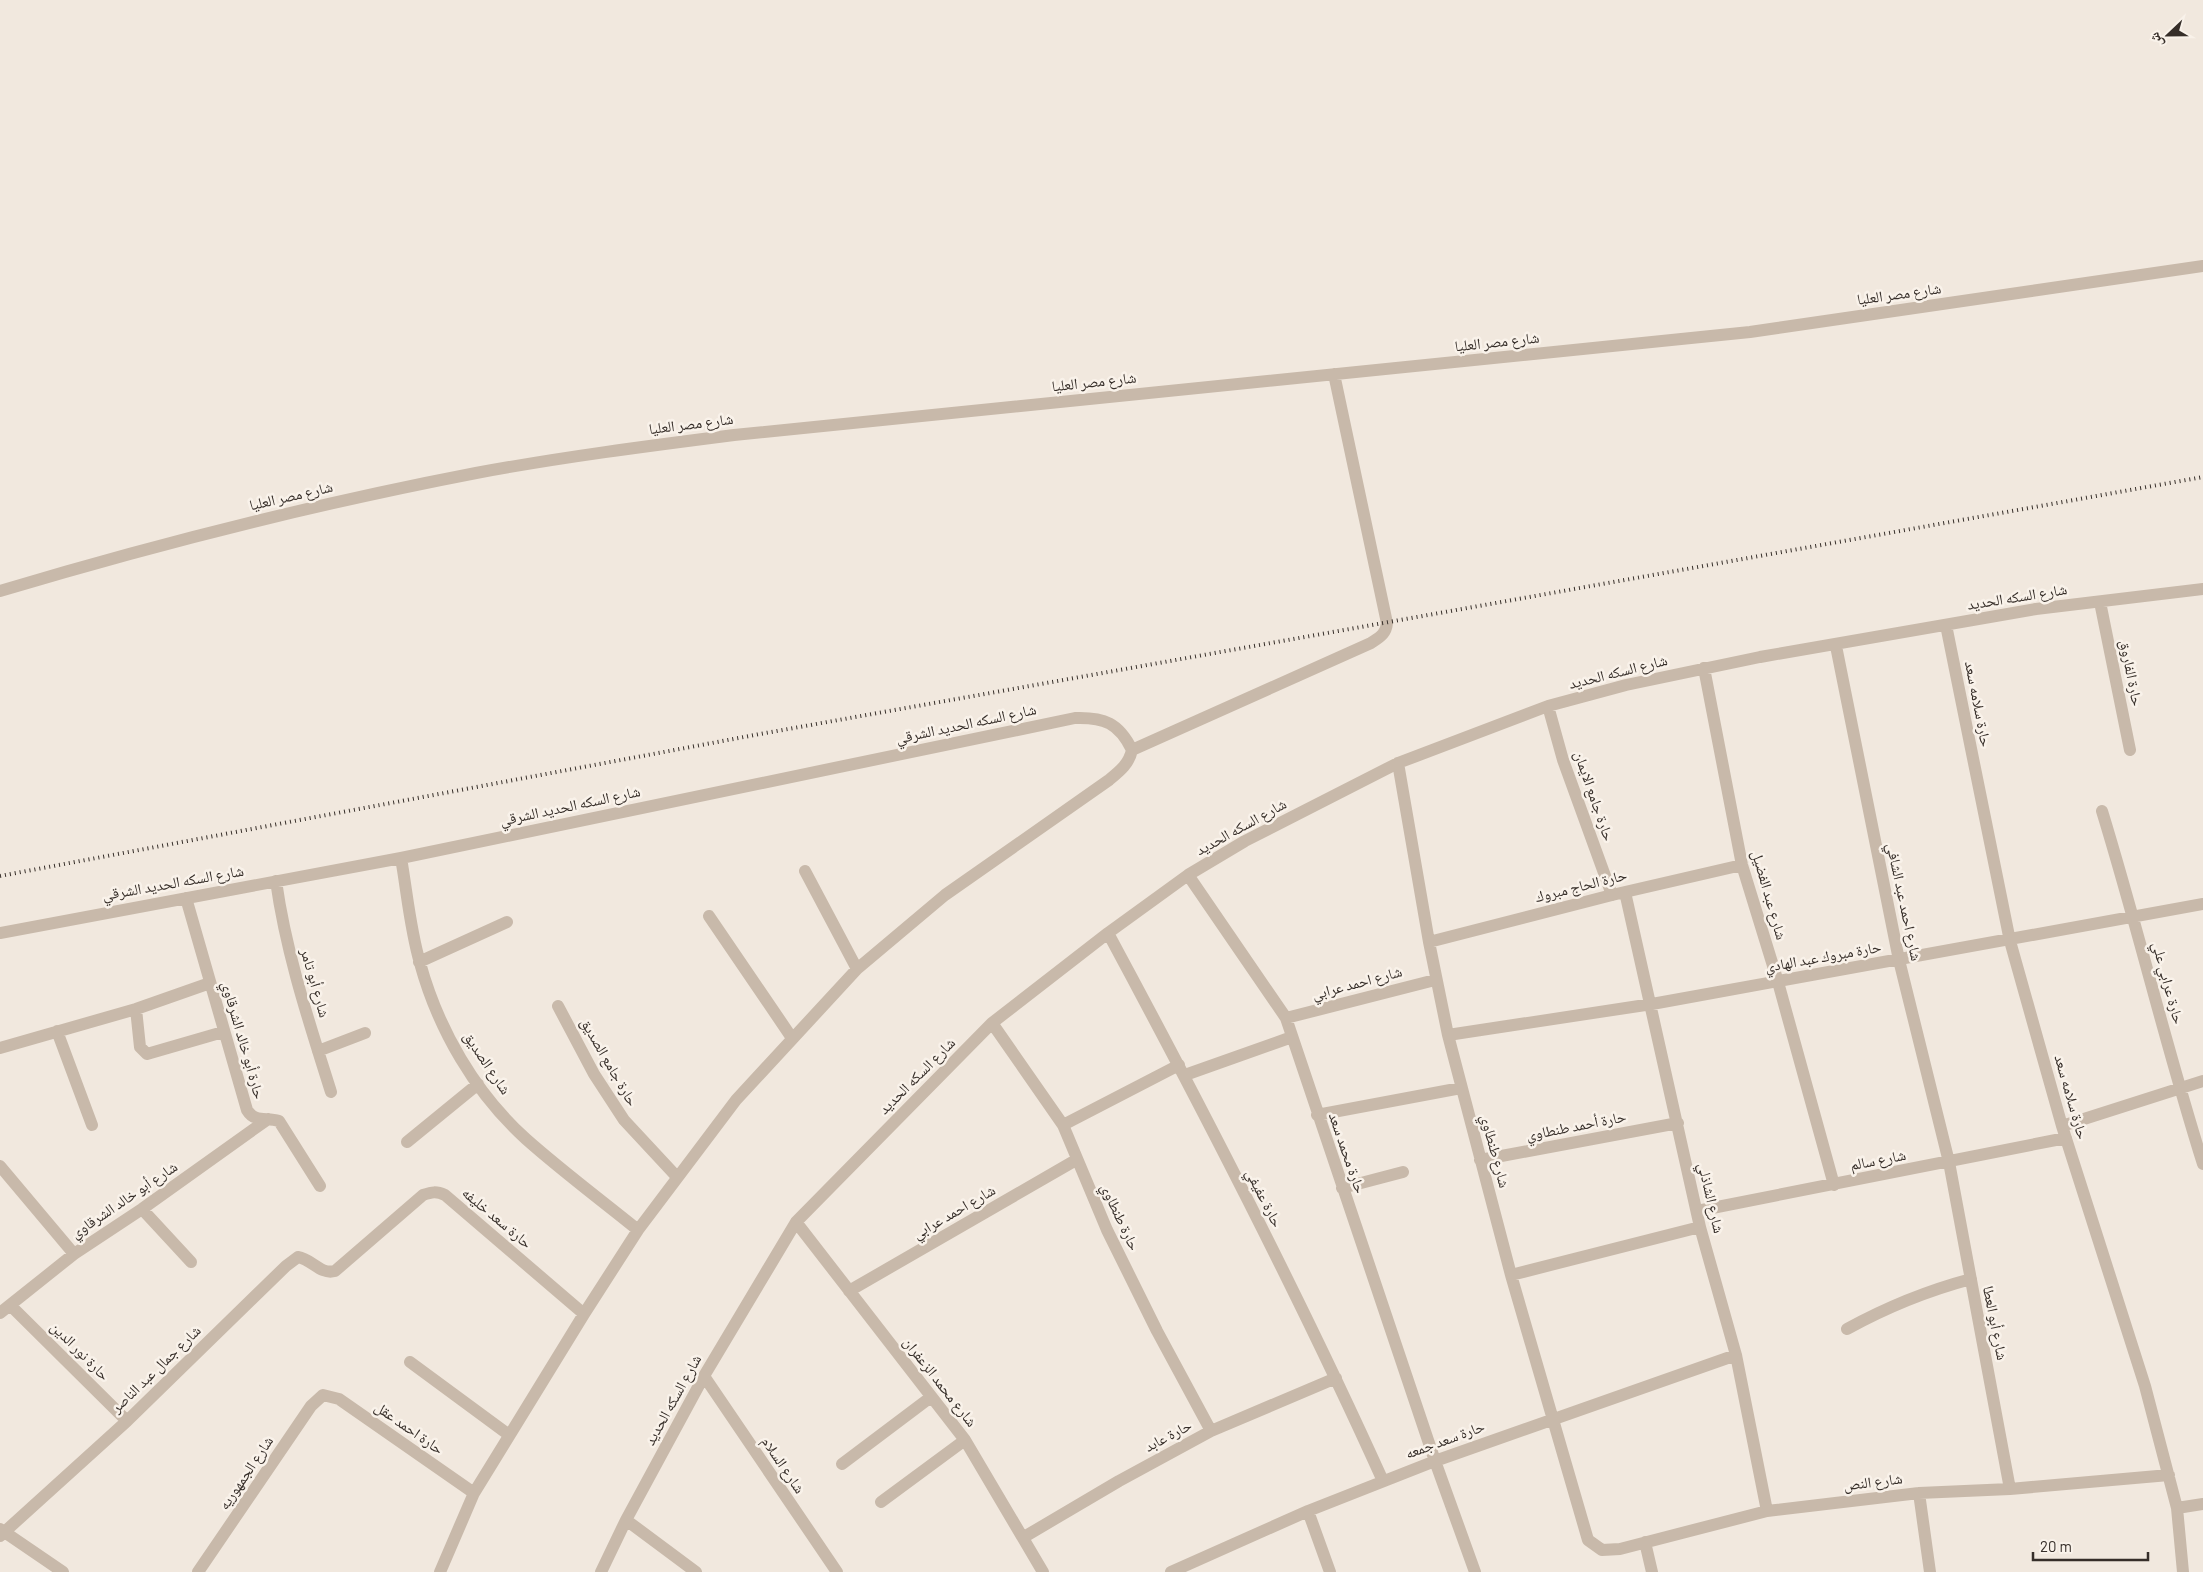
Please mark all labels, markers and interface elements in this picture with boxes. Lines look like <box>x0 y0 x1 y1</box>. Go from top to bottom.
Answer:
north arrow <box>2143 10 2193 60</box>
text: ش <box>2145 29 2167 50</box>
street label: شارع مصر العليا <box>1856 278 1943 310</box>
street label: شارع مصر العليا <box>1454 328 1540 356</box>
street label: شارع مصر العليا <box>1051 368 1137 396</box>
street label: شارع مصر العليا <box>648 409 734 439</box>
street label: شارع مصر العليا <box>247 477 335 515</box>
street label: شارع السكه الحديد <box>1966 579 2069 615</box>
street label: حارة الفاروق <box>2115 638 2147 708</box>
street label: شارع السكه الحديد <box>1567 650 1670 694</box>
street label: حارة سلامه سعد <box>1961 659 1996 749</box>
street label: شارع السكه الحديد الشرقي <box>894 699 1039 750</box>
street label: حارة جامع الايمان <box>1569 748 1619 844</box>
street label: شارع السكه الحديد الشرقي <box>498 781 643 832</box>
street label: شارع السكه الحديد <box>1192 794 1290 860</box>
street label: شارع احمد عبد الشافي <box>1880 841 1926 963</box>
street label: شارع عبد الفضيل <box>1747 848 1791 942</box>
street label: شارع السكه الحديد الشرقي <box>101 861 246 907</box>
street label: حارة الحاج مبروك <box>1533 865 1629 907</box>
street label: حارة مبروك عبد الهادي <box>1763 937 1883 979</box>
street label: حارة عرابي علي <box>2146 940 2189 1027</box>
street label: شارع أبو تامر <box>295 945 334 1020</box>
street label: شارع احمد عرابي <box>1310 961 1405 1006</box>
street label: حارة أبو خالد الشرقاوي <box>215 979 270 1102</box>
street label: حارة جامع الصديق <box>576 1014 643 1110</box>
street label: شارع الصديق <box>459 1028 515 1098</box>
street label: شارع السكه الحديد <box>874 1033 960 1119</box>
street label: حارة سلامه سعد <box>2050 1052 2093 1142</box>
street label: حارة أحمد طنطاوي <box>1524 1106 1628 1147</box>
street label: حارة محمد سعد <box>1325 1110 1370 1196</box>
street label: شارع طنطاوي <box>1474 1112 1514 1191</box>
street label: شارع سالم <box>1848 1145 1908 1175</box>
street label: شارع أبو خالد الشرقاوي <box>67 1157 183 1245</box>
street label: شارع الشاذلي <box>1691 1161 1729 1236</box>
street label: حارة عفيفي <box>1239 1165 1287 1232</box>
street label: شارع احمد عرابي <box>909 1180 1000 1245</box>
street label: حارة طنطاوي <box>1094 1180 1144 1255</box>
street label: حارة سعد خليفه <box>458 1183 537 1253</box>
street label: شارع أبو العطا <box>1978 1284 2012 1362</box>
street label: حارة نور الدين <box>46 1317 114 1385</box>
street label: شارع جمال عبد الناصر <box>106 1321 205 1418</box>
street label: شارع محمد الزعفران <box>898 1333 982 1431</box>
street label: شارع السكه الحديد <box>640 1351 706 1449</box>
street label: حارة احمد عقل <box>371 1397 448 1459</box>
street label: حارة عابد <box>1141 1415 1195 1456</box>
street label: حارة سعد جمعه <box>1403 1416 1488 1463</box>
street label: شارع الجمهوريه <box>214 1432 278 1514</box>
street label: شارع السلام <box>757 1433 809 1498</box>
street label: شارع النص <box>1842 1468 1904 1496</box>
scale bar <box>2033 1530 2148 1562</box>
text: 20 m <box>2040 1537 2072 1555</box>

